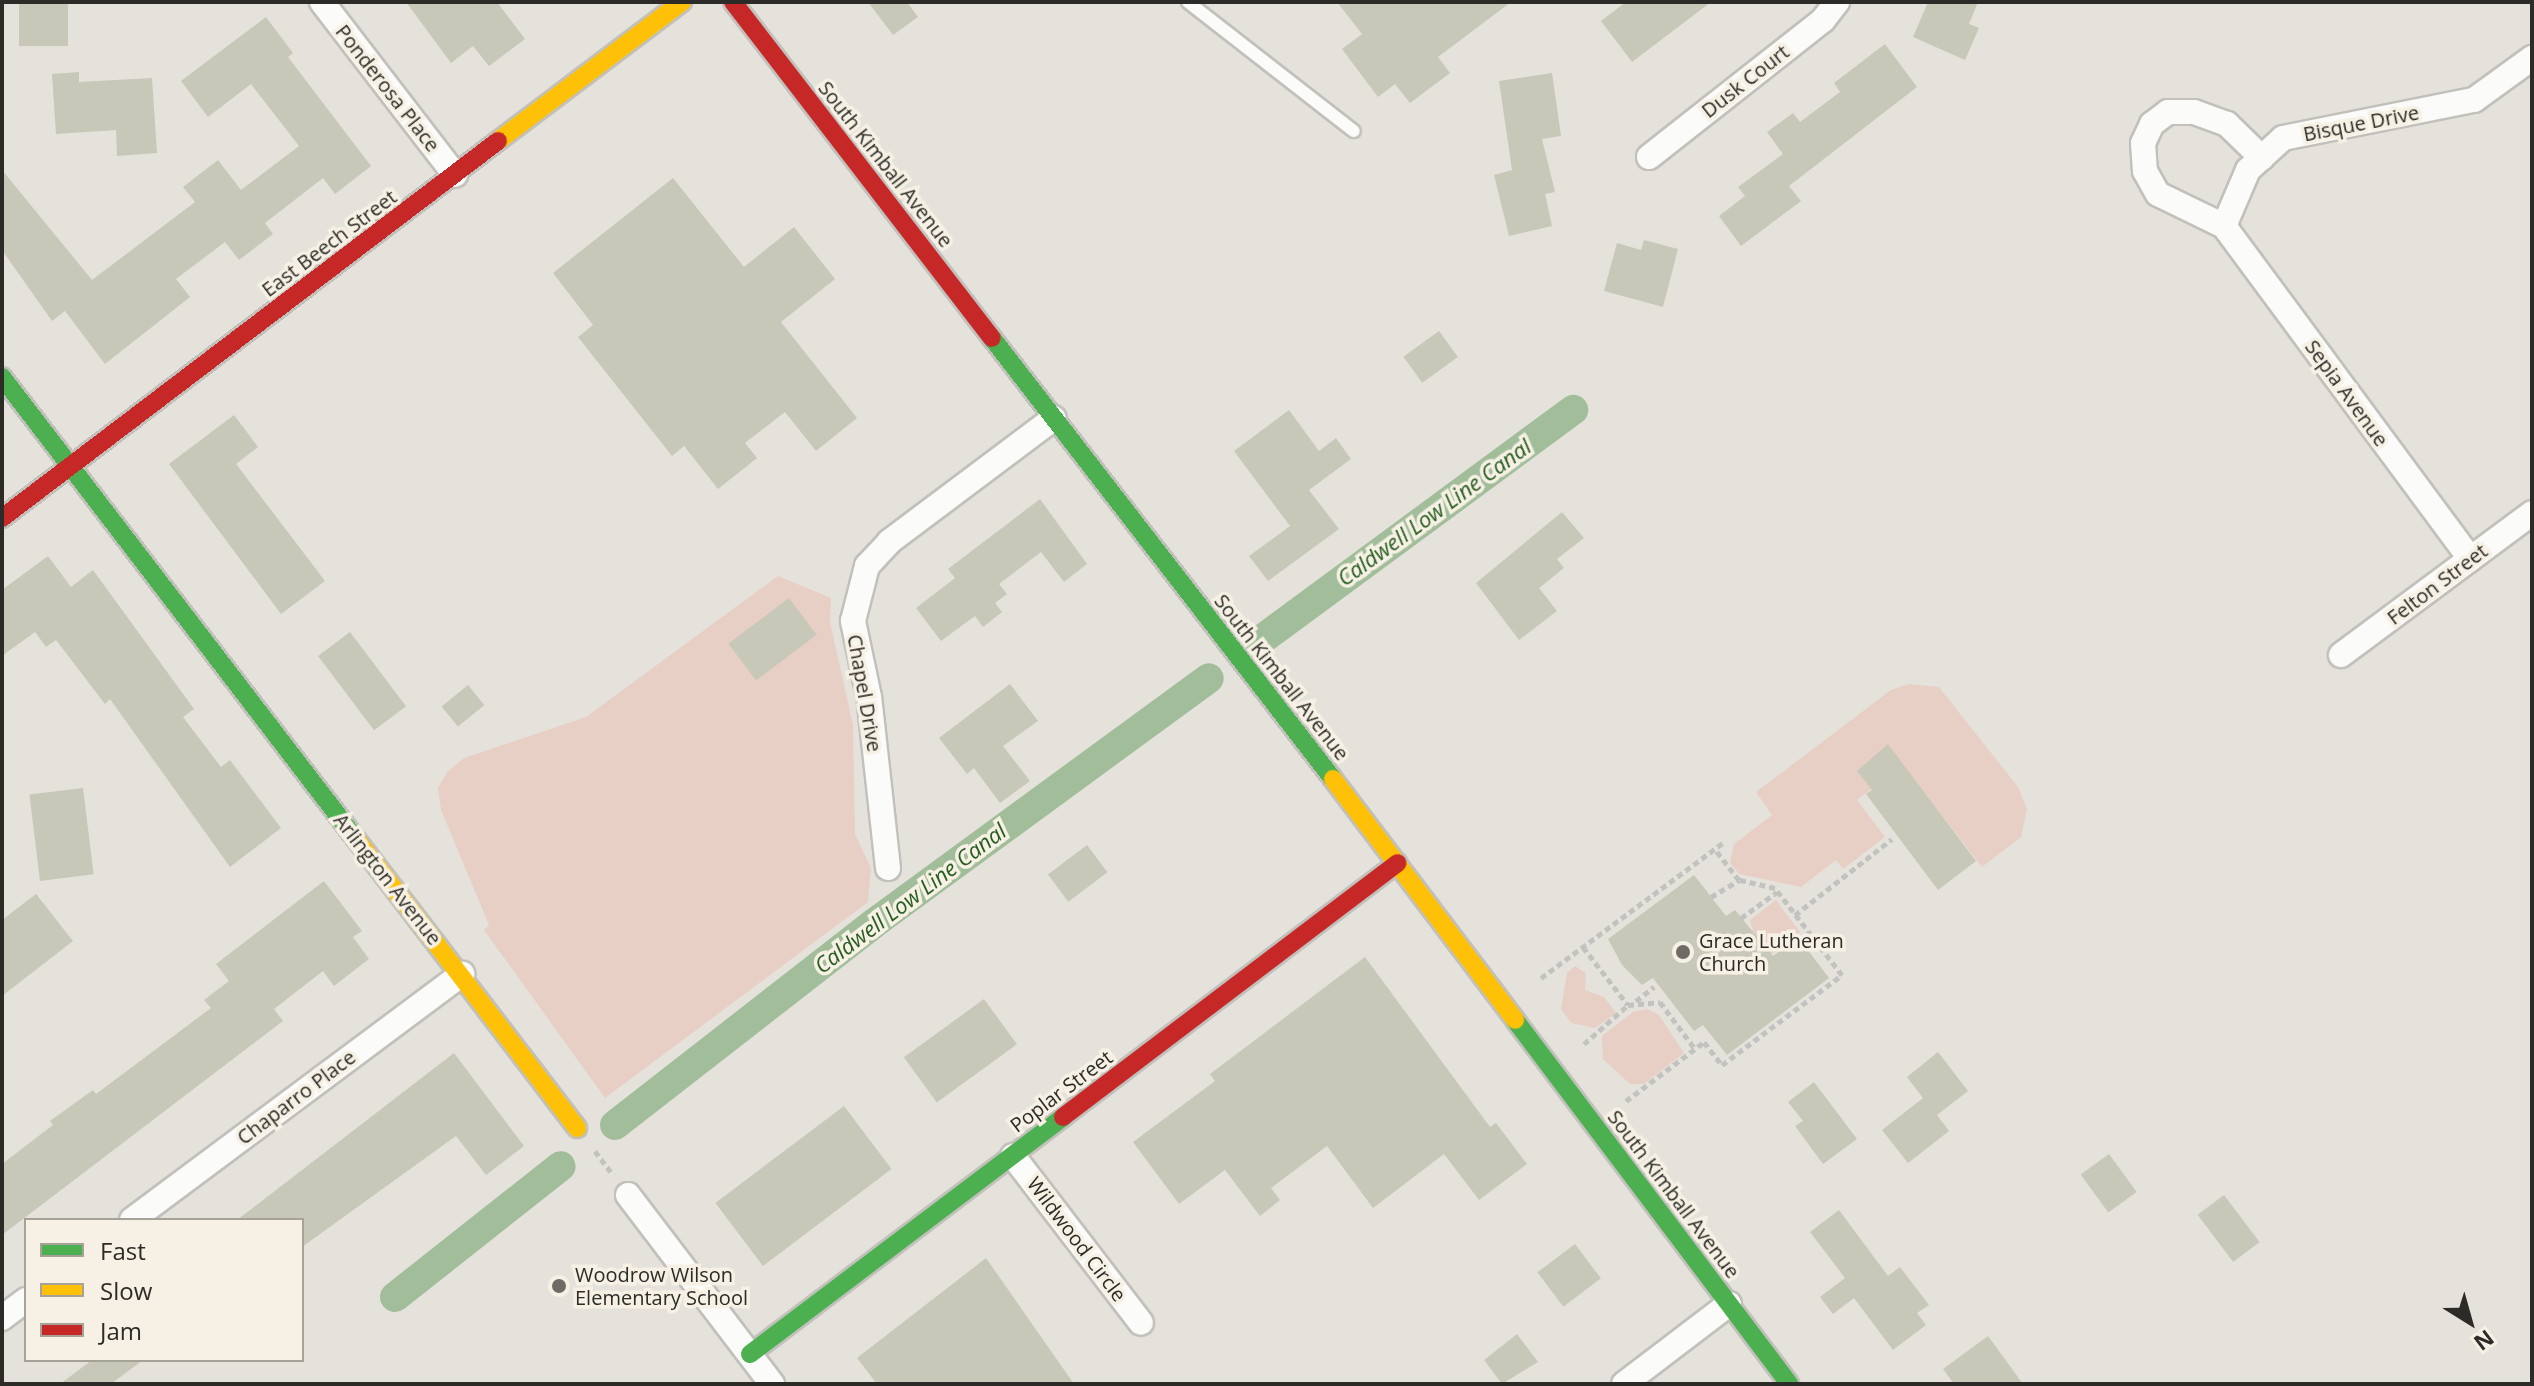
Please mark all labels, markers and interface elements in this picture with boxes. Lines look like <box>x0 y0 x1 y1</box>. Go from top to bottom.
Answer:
street label: Ponderosa Place <box>331 20 445 156</box>
street label: Dusk Court <box>1697 39 1793 123</box>
street label: South Kimball Avenue <box>814 76 958 252</box>
street label: Bisque Drive <box>2301 100 2421 146</box>
street label: East Beech Street <box>257 185 401 301</box>
street label: Sepia Avenue <box>2300 335 2394 451</box>
water label: Caldwell Low Line Canal <box>1332 433 1536 591</box>
street label: Felton Street <box>2382 539 2492 629</box>
street label: South Kimball Avenue <box>1210 589 1354 765</box>
street label: Chapel Drive <box>843 632 887 754</box>
street label: Arlington Avenue <box>329 808 447 950</box>
water label: Caldwell Low Line Canal <box>809 817 1011 979</box>
place label: Grace Lutheran Church <box>1699 928 1844 975</box>
marker: Grace Lutheran Church <box>1674 943 1692 961</box>
street label: Chaparro Place <box>232 1045 360 1149</box>
street label: Poplar Street <box>1005 1045 1117 1137</box>
street label: South Kimball Avenue <box>1603 1105 1745 1283</box>
street label: Wildwood Circle <box>1022 1172 1132 1306</box>
legend <box>24 1218 304 1362</box>
text: Fast <box>100 1234 146 1267</box>
place label: Woodrow Wilson Elementary School <box>575 1262 748 1309</box>
text: Slow <box>100 1274 152 1307</box>
marker: Woodrow Wilson Elementary School <box>550 1277 568 1295</box>
north arrow <box>2430 1282 2510 1362</box>
text: Jam <box>100 1314 142 1347</box>
text: N <box>2468 1324 2501 1359</box>

